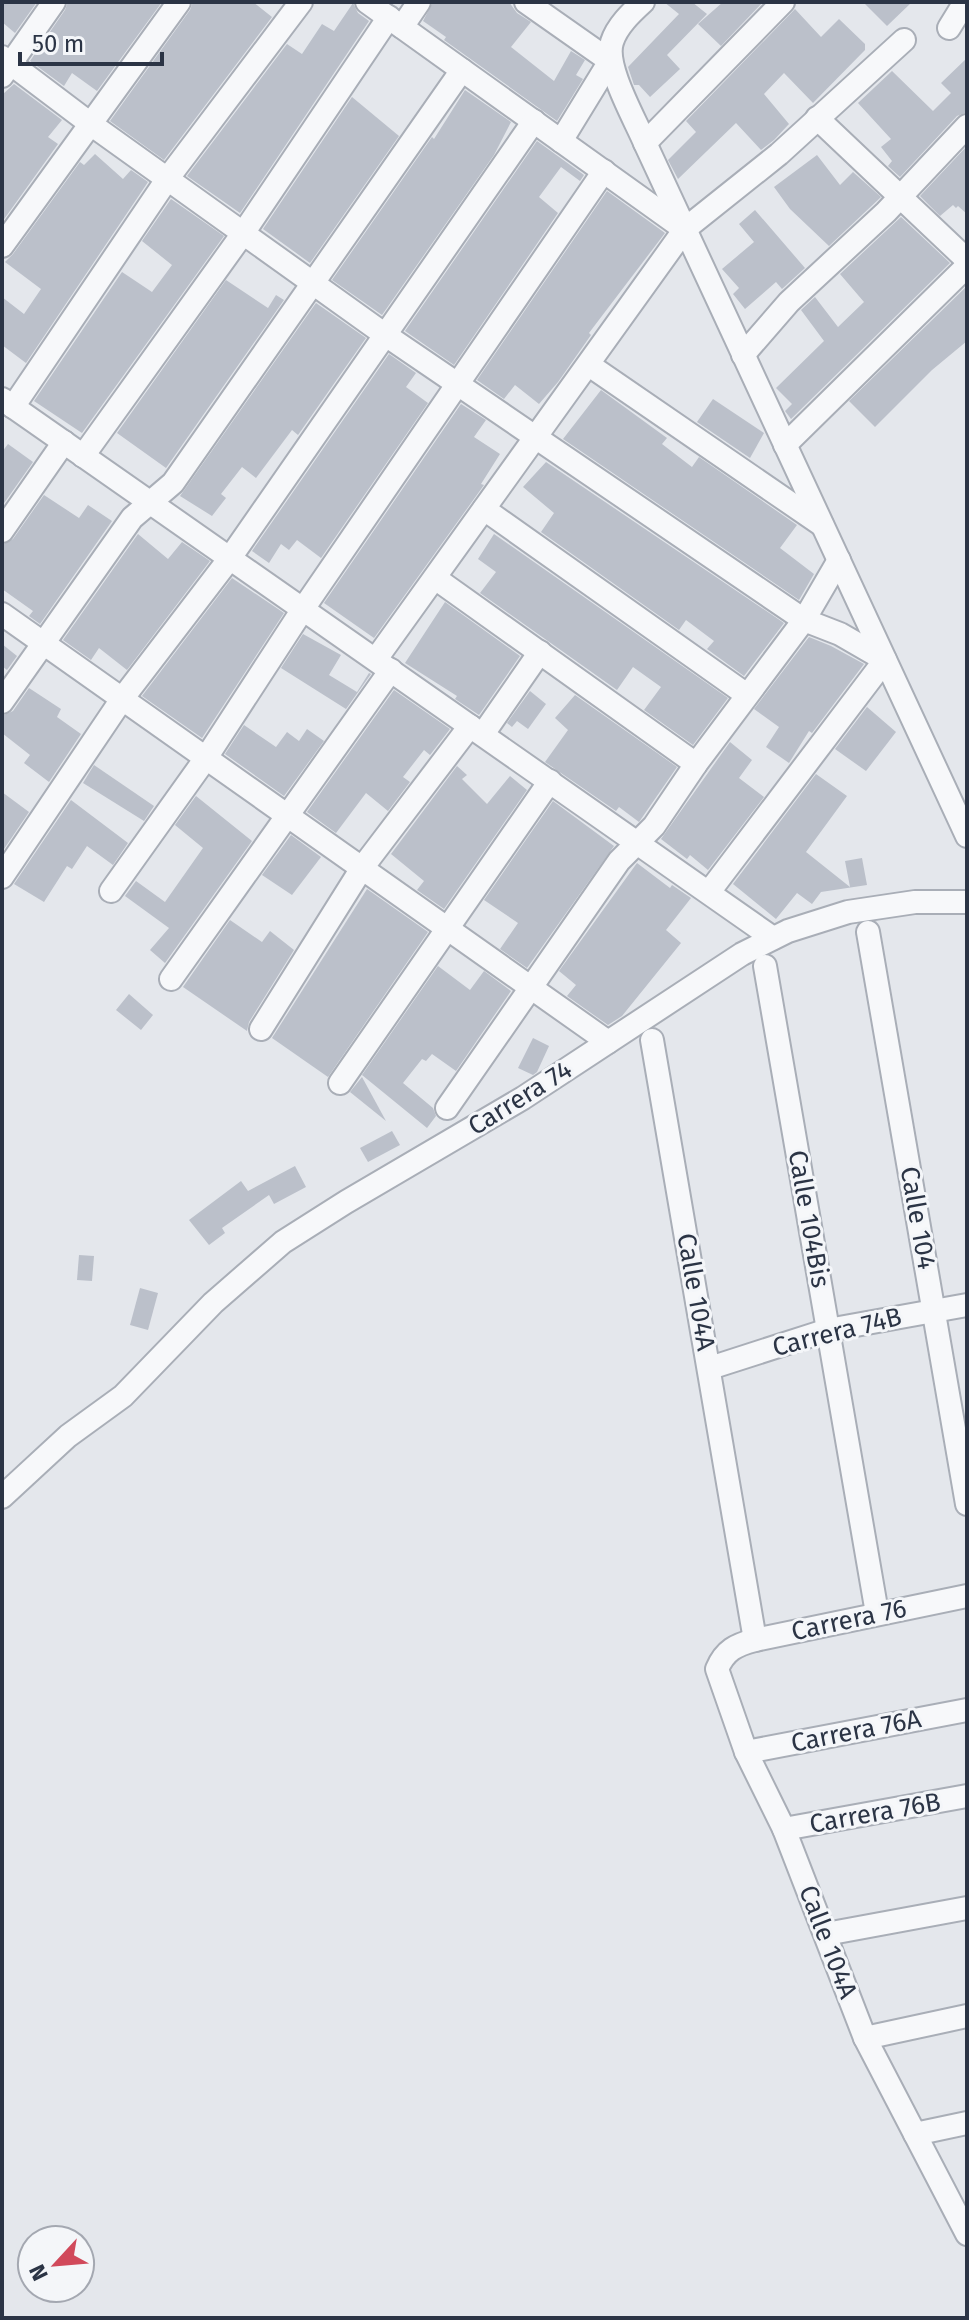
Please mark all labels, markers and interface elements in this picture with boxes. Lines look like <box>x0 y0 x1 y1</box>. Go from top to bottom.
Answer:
scale bar <box>20 16 162 66</box>
text: 50 m <box>32 30 84 58</box>
street label: Carrera 74 <box>462 1054 578 1142</box>
street label: Calle 104Bis <box>782 1148 836 1290</box>
street label: Calle 104 <box>894 1164 942 1272</box>
street label: Calle 104A <box>670 1231 722 1353</box>
street label: Carrera 74B <box>769 1301 905 1363</box>
street label: Carrera 76 <box>789 1593 909 1647</box>
street label: Carrera 76A <box>788 1703 924 1759</box>
street label: Carrera 76B <box>807 1786 943 1840</box>
street label: Calle 104A <box>792 1881 864 2003</box>
north arrow <box>16 2224 96 2304</box>
text: N <box>23 2260 54 2285</box>

